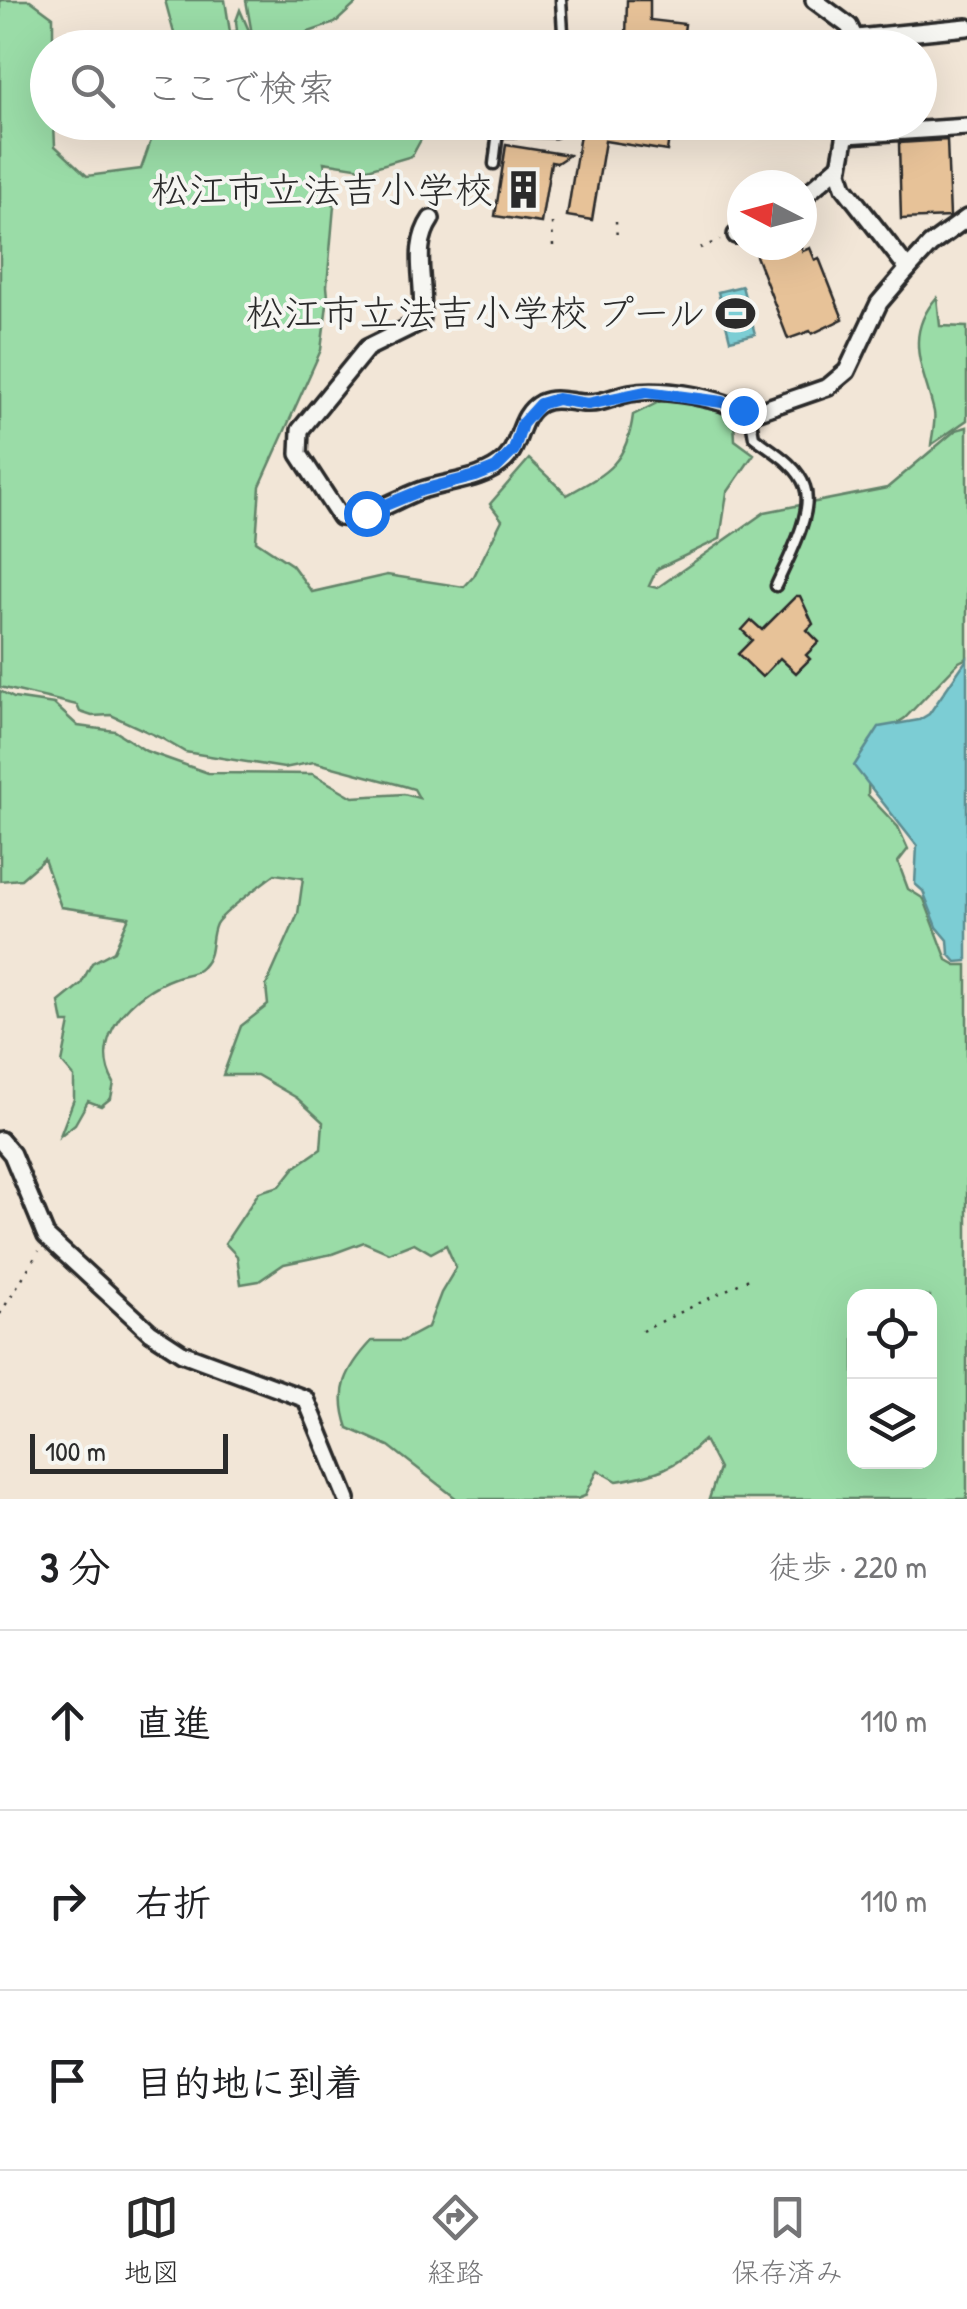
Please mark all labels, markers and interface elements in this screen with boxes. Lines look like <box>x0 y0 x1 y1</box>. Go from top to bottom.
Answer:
search box <box>30 30 937 140</box>
icon: search <box>65 58 120 113</box>
text: ここで検索 <box>145 61 335 113</box>
place label: 松江市立法吉小学校 <box>151 163 493 215</box>
building icon: 松江市立法吉小学校 <box>502 169 544 211</box>
north arrow <box>727 170 817 260</box>
place label: 松江市立法吉小学校 プール <box>246 286 706 338</box>
sports icon: 松江市立法吉小学校 プール <box>715 292 757 334</box>
route end <box>721 388 767 434</box>
route start <box>344 491 390 537</box>
map controls <box>847 1289 937 1469</box>
button: locate <box>847 1289 937 1379</box>
button: layers <box>847 1379 937 1469</box>
scale bar <box>30 1429 228 1474</box>
text: 100 m <box>45 1432 106 1470</box>
text: 3 分 <box>40 1538 110 1595</box>
text: 徒歩 · 220 m <box>768 1545 927 1588</box>
icon: ahead <box>40 1693 95 1748</box>
text: 直進 <box>135 1696 211 1748</box>
text: 110 m <box>860 1699 927 1742</box>
icon: right <box>40 1873 95 1928</box>
text: 右折 <box>135 1876 211 1928</box>
text: 110 m <box>860 1879 927 1922</box>
icon: arrive <box>40 2053 95 2108</box>
text: 目的地に到着 <box>135 2056 363 2108</box>
tab: 地図 <box>124 2190 180 2291</box>
tab: 経路 <box>427 2190 483 2291</box>
tab: 保存済み <box>731 2190 843 2291</box>

